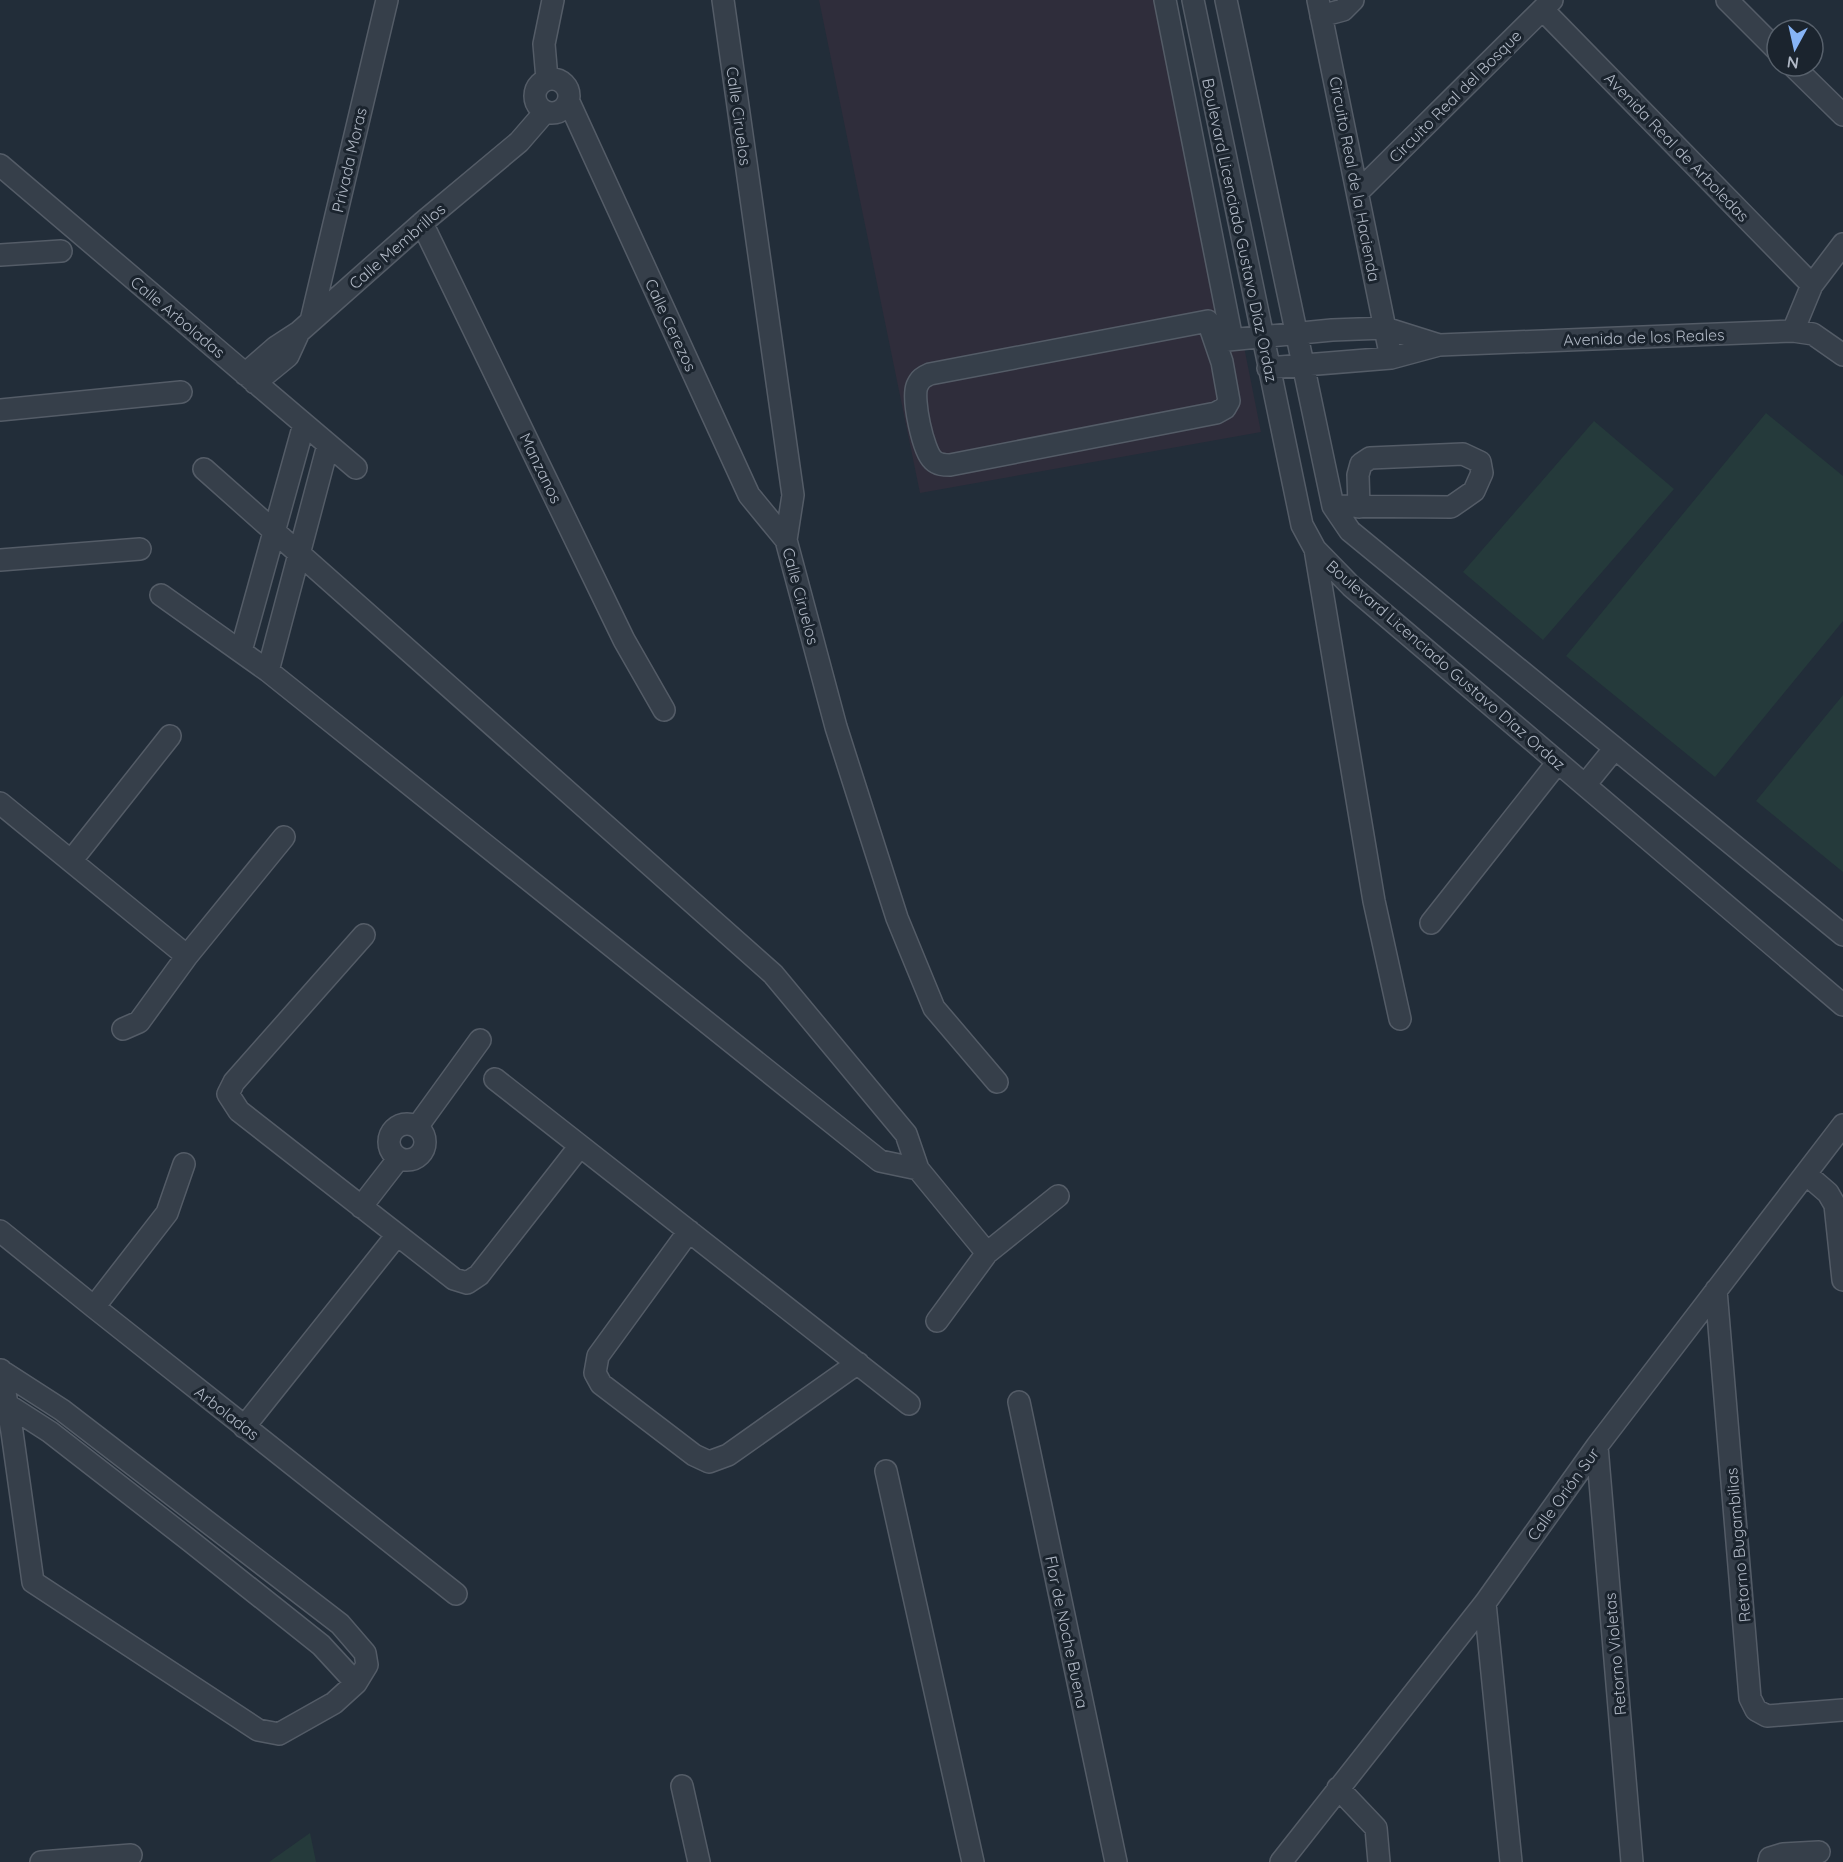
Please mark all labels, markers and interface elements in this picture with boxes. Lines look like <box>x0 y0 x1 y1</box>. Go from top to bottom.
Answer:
north arrow <box>1765 18 1825 78</box>
street label: Circuito Real del Bosque <box>1384 25 1526 167</box>
text: N <box>1786 52 1800 74</box>
street label: Calle Ciruelos <box>722 65 756 167</box>
street label: Avenida Real de Arboledas <box>1600 68 1754 226</box>
street label: Circuito Real de la Hacienda <box>1325 75 1385 283</box>
street label: Boulevard Licenciado Gustavo Díaz Ordaz <box>1198 76 1282 384</box>
street label: Privada Moras <box>327 106 371 214</box>
street label: Calle Membrillos <box>345 199 449 293</box>
street label: Calle Arboladas <box>127 272 229 362</box>
street label: Calle Cerezos <box>641 276 701 374</box>
street label: Avenida de los Reales <box>1563 324 1725 350</box>
street label: Manzanos <box>515 429 567 507</box>
street label: Calle Ciruelos <box>778 545 824 647</box>
street label: Boulevard Licenciado Gustavo Díaz Ordaz <box>1322 556 1570 774</box>
street label: Arboladas <box>191 1382 263 1444</box>
street label: Calle Orión Sur <box>1523 1444 1603 1544</box>
street label: Retorno Bugambilias <box>1721 1467 1755 1623</box>
street label: Flor de Noche Buena <box>1041 1554 1093 1710</box>
street label: Retorno Violetas <box>1600 1592 1630 1716</box>

